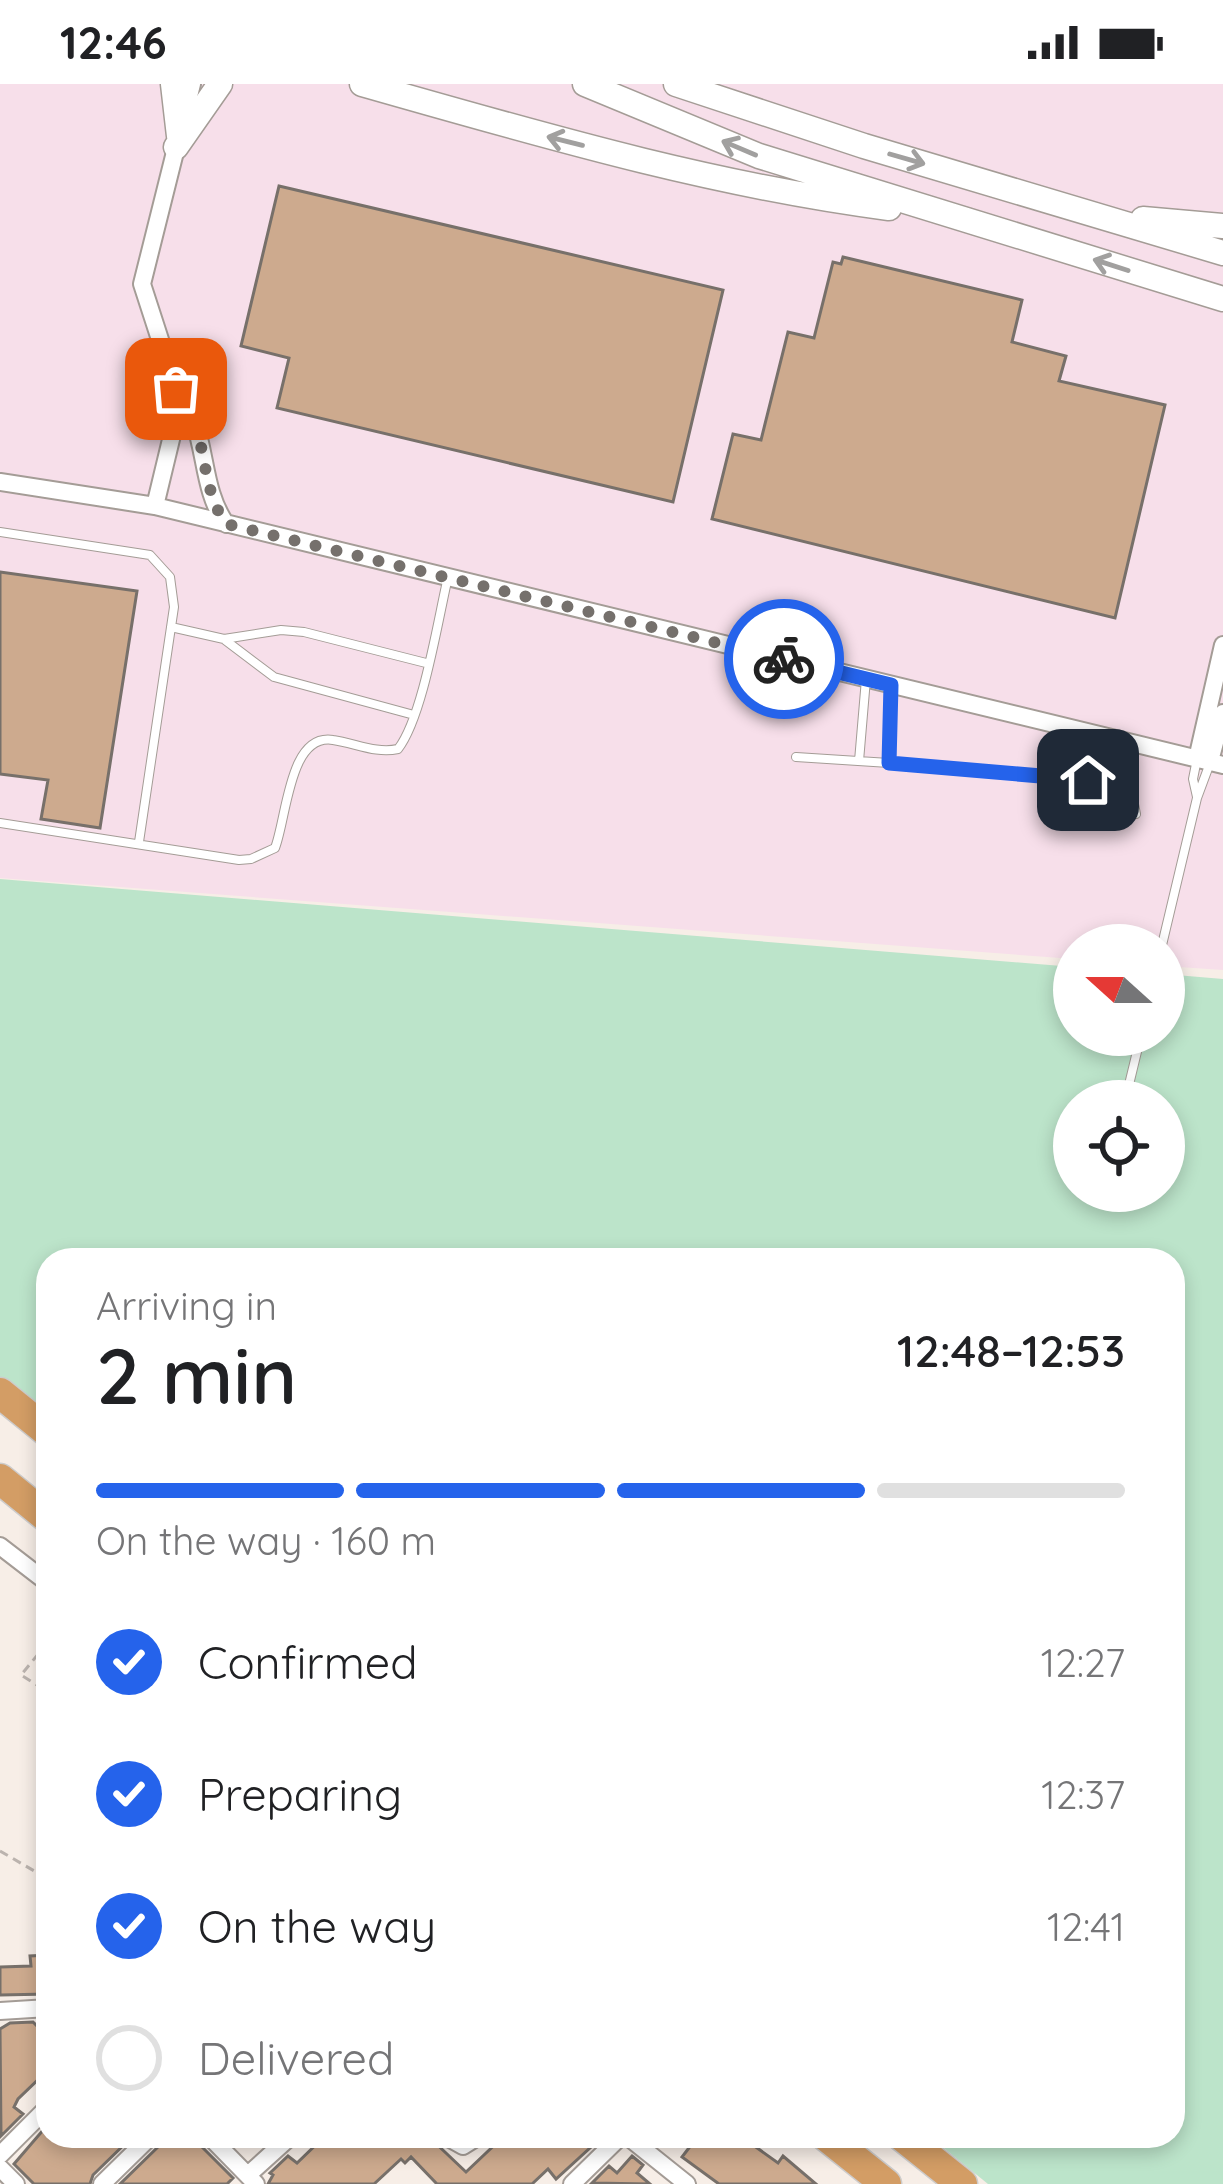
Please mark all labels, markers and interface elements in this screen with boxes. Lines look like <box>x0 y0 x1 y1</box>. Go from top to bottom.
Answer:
text: 12:46 <box>60 14 167 70</box>
one-way arrow <box>547 129 585 151</box>
one-way arrow <box>722 136 759 157</box>
one-way arrow <box>887 149 925 171</box>
one-way arrow <box>1093 253 1131 275</box>
pin <box>125 338 227 440</box>
icon: bag <box>143 356 209 422</box>
courier <box>724 599 844 719</box>
icon: bike <box>751 626 817 692</box>
pin <box>1037 729 1139 831</box>
icon: home <box>1055 747 1121 813</box>
north arrow <box>1053 924 1185 1056</box>
map controls <box>1053 924 1185 1212</box>
button: locate <box>1053 1080 1185 1212</box>
text: Arriving in <box>96 1281 277 1330</box>
text: 12:48–12:53 <box>897 1322 1125 1378</box>
text: 2 min <box>96 1326 297 1424</box>
text: On the way · 160 m <box>96 1516 436 1565</box>
icon: check <box>96 1629 162 1695</box>
text: Confirmed <box>198 1634 417 1690</box>
text: 12:27 <box>1041 1638 1125 1687</box>
icon: check <box>96 1761 162 1827</box>
text: Preparing <box>198 1766 402 1822</box>
text: 12:37 <box>1041 1770 1125 1819</box>
icon: check <box>96 1893 162 1959</box>
text: On the way <box>198 1898 436 1954</box>
text: 12:41 <box>1047 1902 1125 1951</box>
text: Delivered <box>198 2030 394 2086</box>

